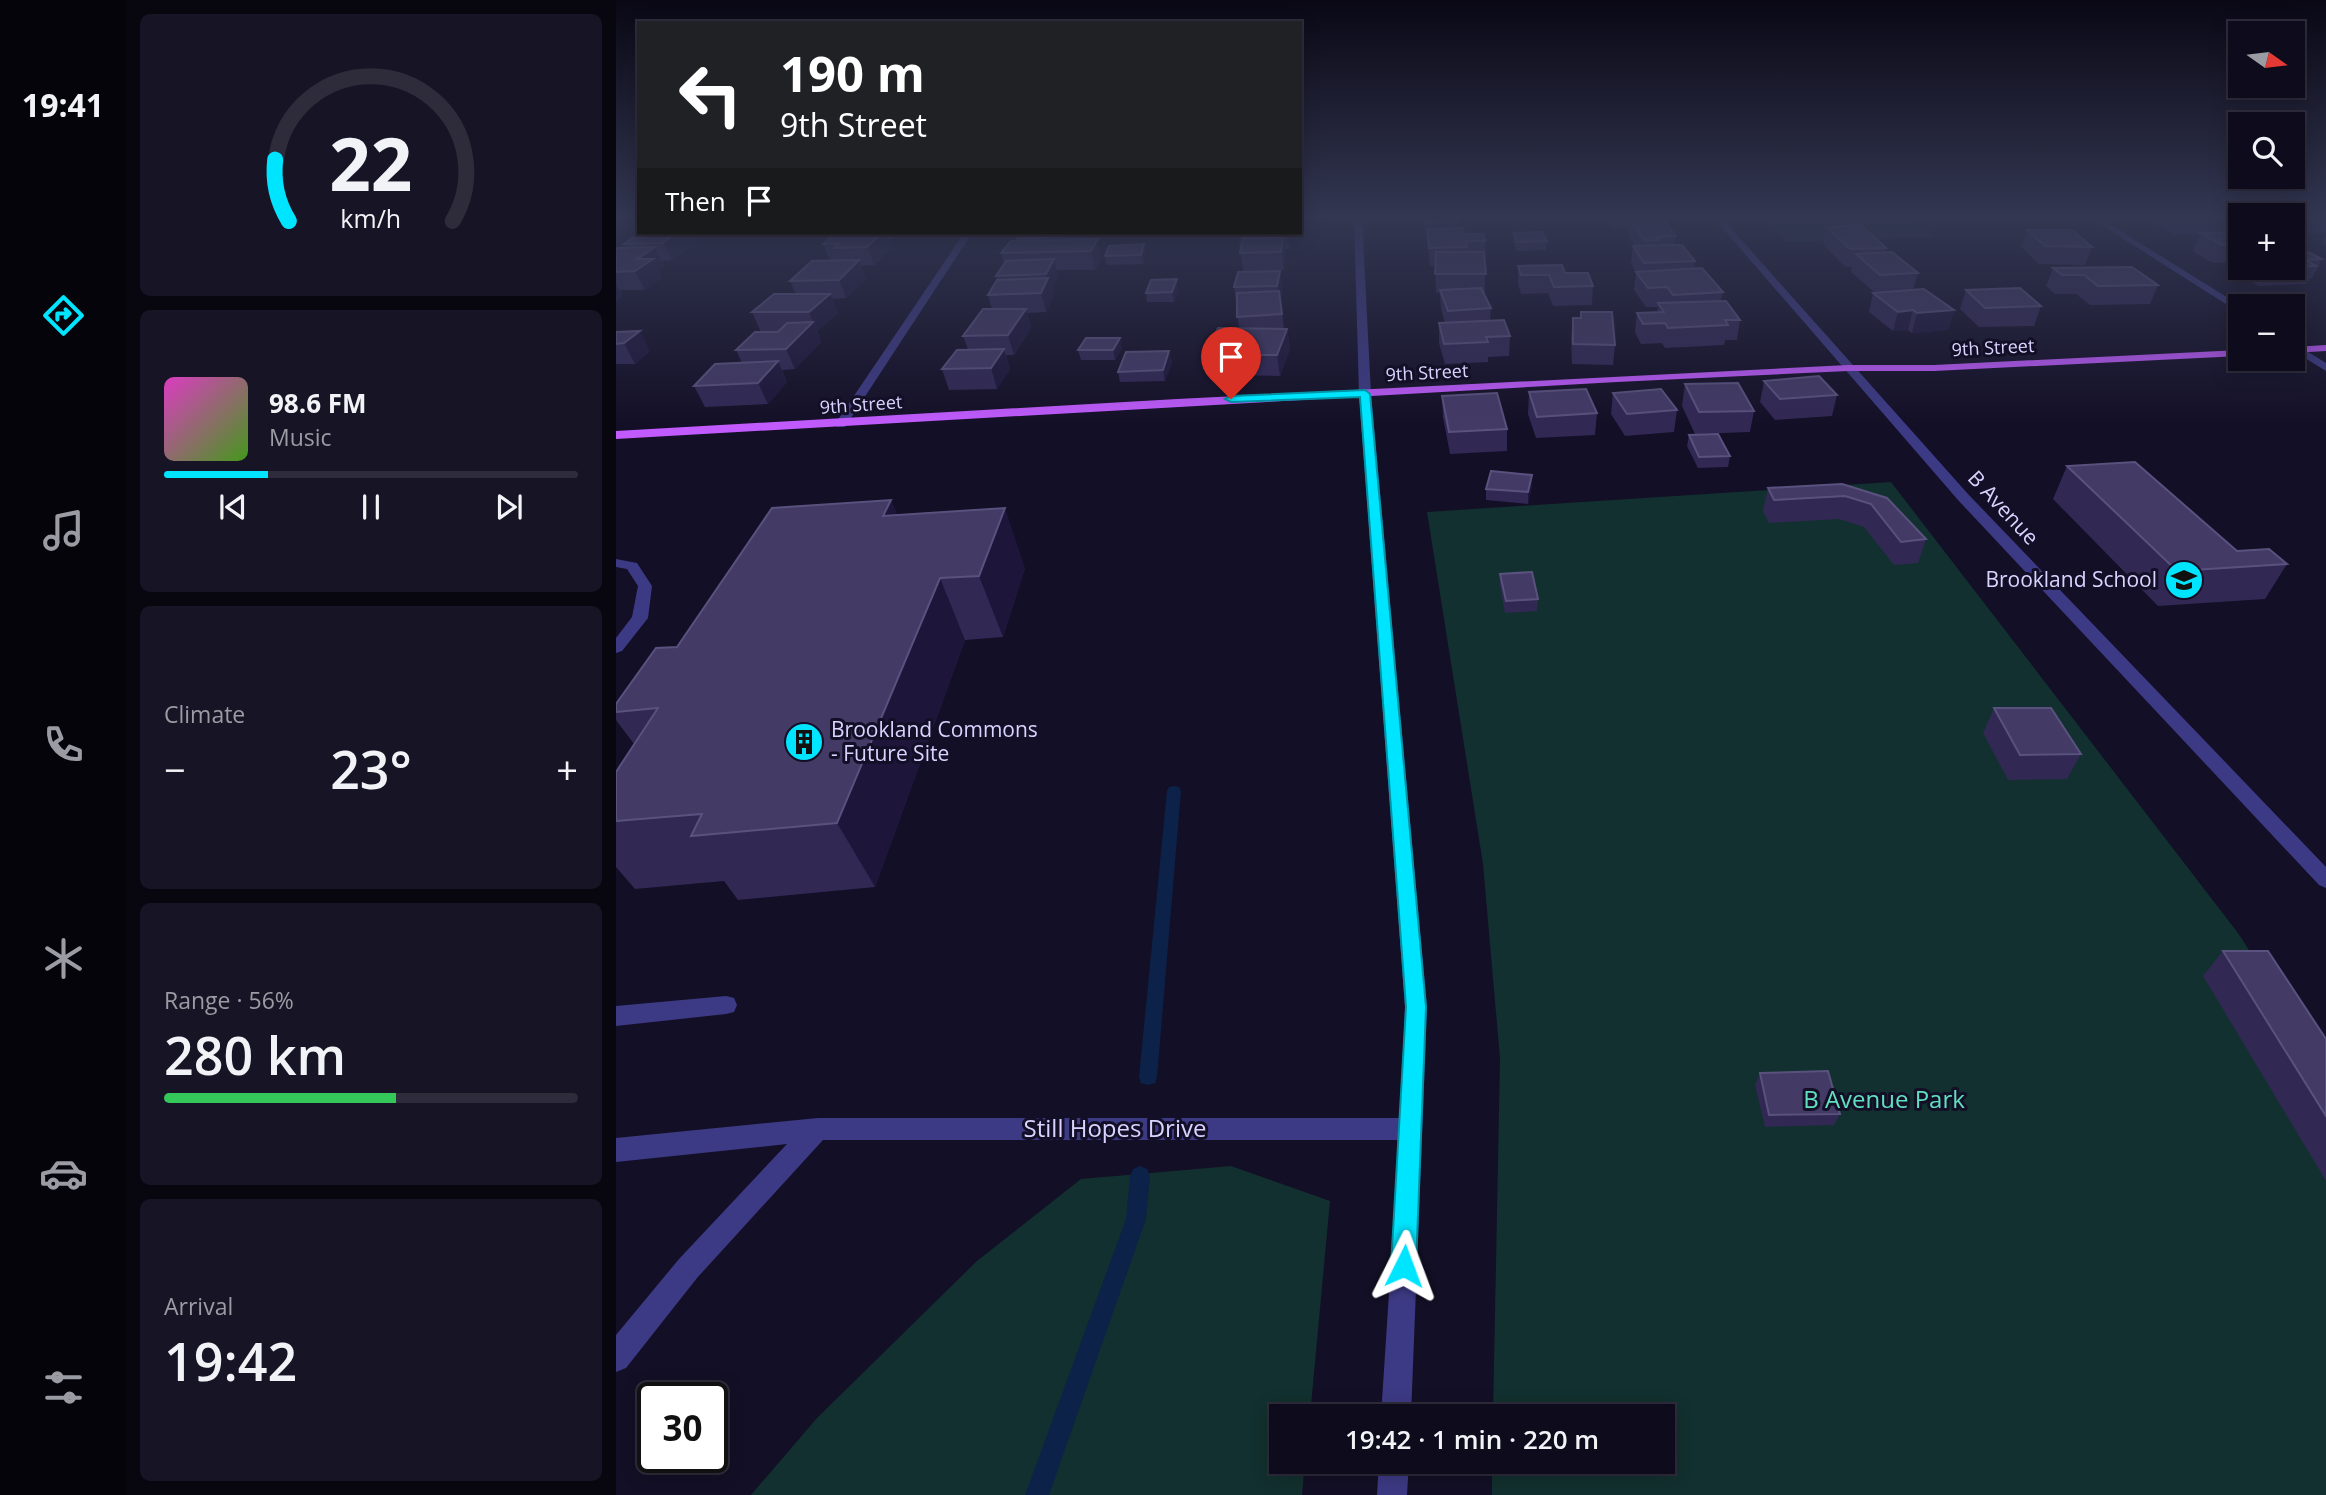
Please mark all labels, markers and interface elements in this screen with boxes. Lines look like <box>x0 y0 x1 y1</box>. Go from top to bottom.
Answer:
north arrow <box>2228 21 2305 98</box>
map controls <box>2228 21 2305 371</box>
text: 190 m <box>780 40 925 106</box>
icon: left <box>665 49 756 140</box>
text: 19:41 <box>22 83 104 126</box>
text: 9th Street <box>780 103 927 146</box>
button: search <box>2228 112 2305 189</box>
text: 22 <box>329 113 413 212</box>
icon: arrive <box>740 182 778 220</box>
text: Then <box>665 183 726 219</box>
text: km/h <box>341 201 401 235</box>
button: + <box>2228 203 2305 280</box>
icon: directions <box>39 291 88 340</box>
button: − <box>2228 294 2305 371</box>
pin <box>1201 327 1261 399</box>
street label: 9th Street <box>1951 333 2035 361</box>
icon: arrive <box>1212 338 1250 376</box>
street label: 9th Street <box>1385 358 1469 386</box>
text: 98.6 FM <box>269 385 367 421</box>
street label: 9th Street <box>819 389 903 419</box>
text: Music <box>269 421 332 453</box>
street label: B Avenue <box>1962 464 2045 551</box>
icon: previous <box>214 488 252 526</box>
icon: pause <box>352 488 390 526</box>
icon: next <box>490 488 528 526</box>
icon: music <box>39 506 88 555</box>
school or university icon: Brookland School <box>2163 559 2205 601</box>
place label: Brookland School <box>1985 565 2157 593</box>
text: Climate <box>164 698 245 730</box>
place label: Brookland Commons - Future Site <box>831 715 1038 767</box>
icon: phone <box>39 720 88 769</box>
building icon: Brookland Commons - Future Site <box>783 721 825 763</box>
text: 23° <box>330 733 412 804</box>
text: − <box>164 743 186 795</box>
text: + <box>556 743 578 795</box>
icon: climate <box>39 934 88 983</box>
text: Range · 56% <box>164 984 294 1016</box>
text: 280 km <box>164 1019 346 1090</box>
park label: B Avenue Park <box>1803 1082 1965 1115</box>
street label: Still Hopes Drive <box>1024 1111 1206 1144</box>
icon: car <box>39 1149 88 1198</box>
position arrow <box>1367 1229 1441 1303</box>
text: Arrival <box>164 1290 233 1322</box>
text: 19:42 <box>164 1325 297 1396</box>
icon: filters <box>39 1363 88 1412</box>
speed limit sign: 30 <box>637 1382 728 1473</box>
text: 19:42 · 1 min · 220 m <box>1345 1421 1599 1457</box>

